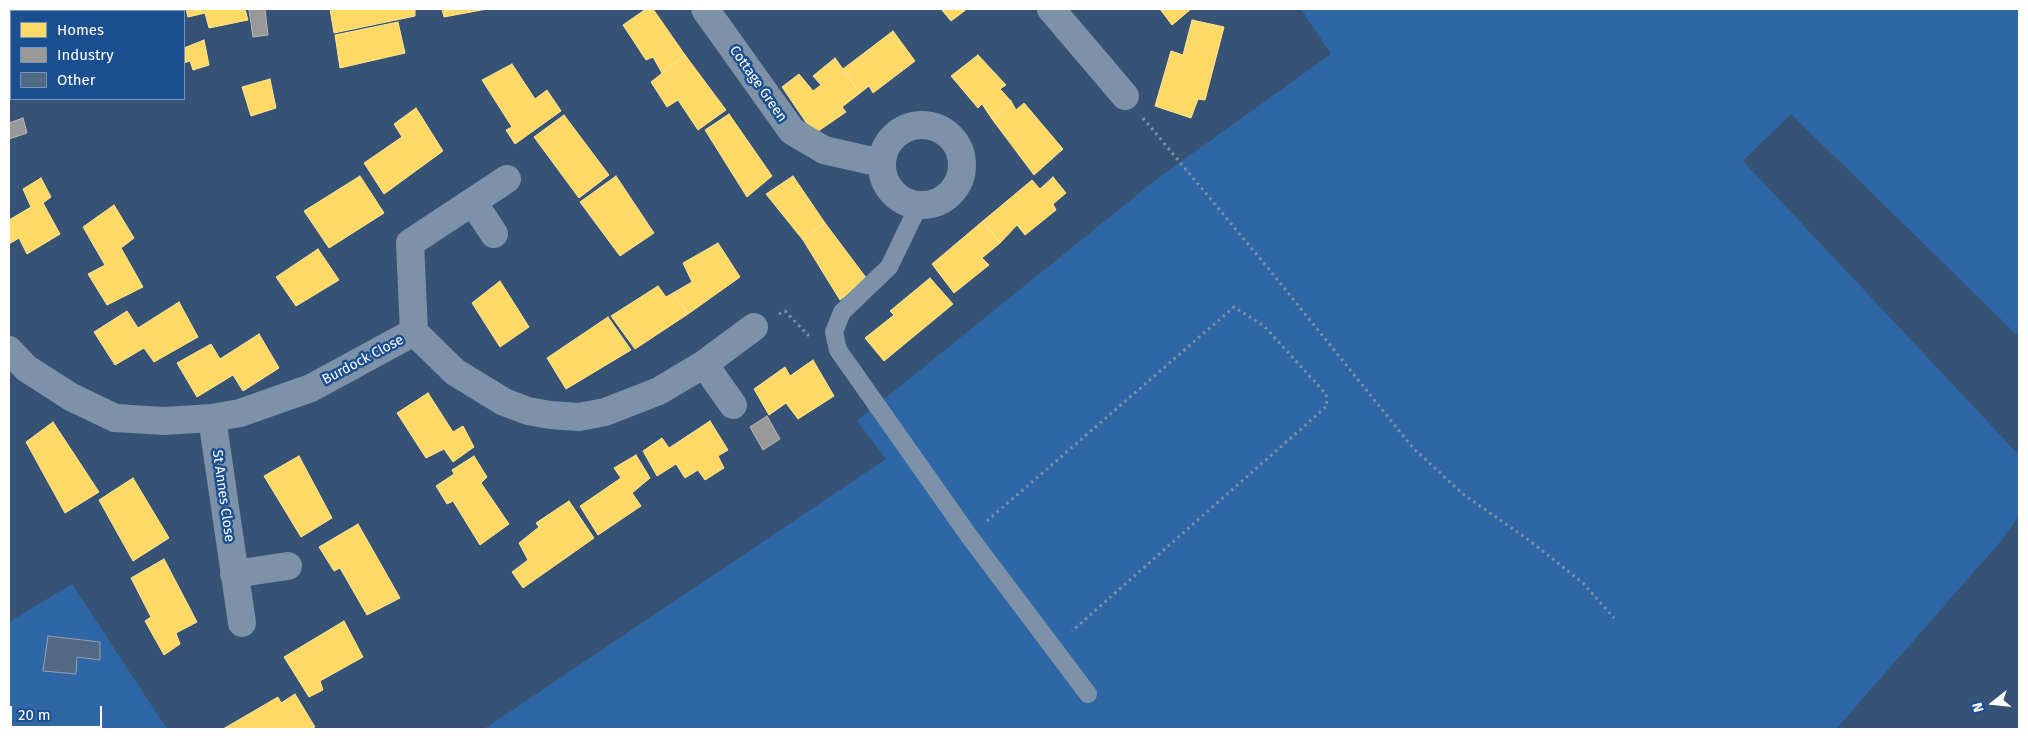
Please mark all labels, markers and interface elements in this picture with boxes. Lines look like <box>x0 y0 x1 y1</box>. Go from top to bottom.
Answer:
legend <box>10 10 185 100</box>
text: Homes <box>57 21 104 39</box>
street label: Cottage Green <box>726 43 790 125</box>
text: Industry <box>57 46 114 64</box>
text: Other <box>57 71 96 89</box>
street label: Burdock Close <box>319 331 407 389</box>
street label: St Annes Close <box>208 449 238 543</box>
north arrow <box>1968 678 2018 728</box>
scale bar <box>12 696 105 728</box>
text: N <box>1969 700 1988 714</box>
text: 20 m <box>18 706 51 724</box>

